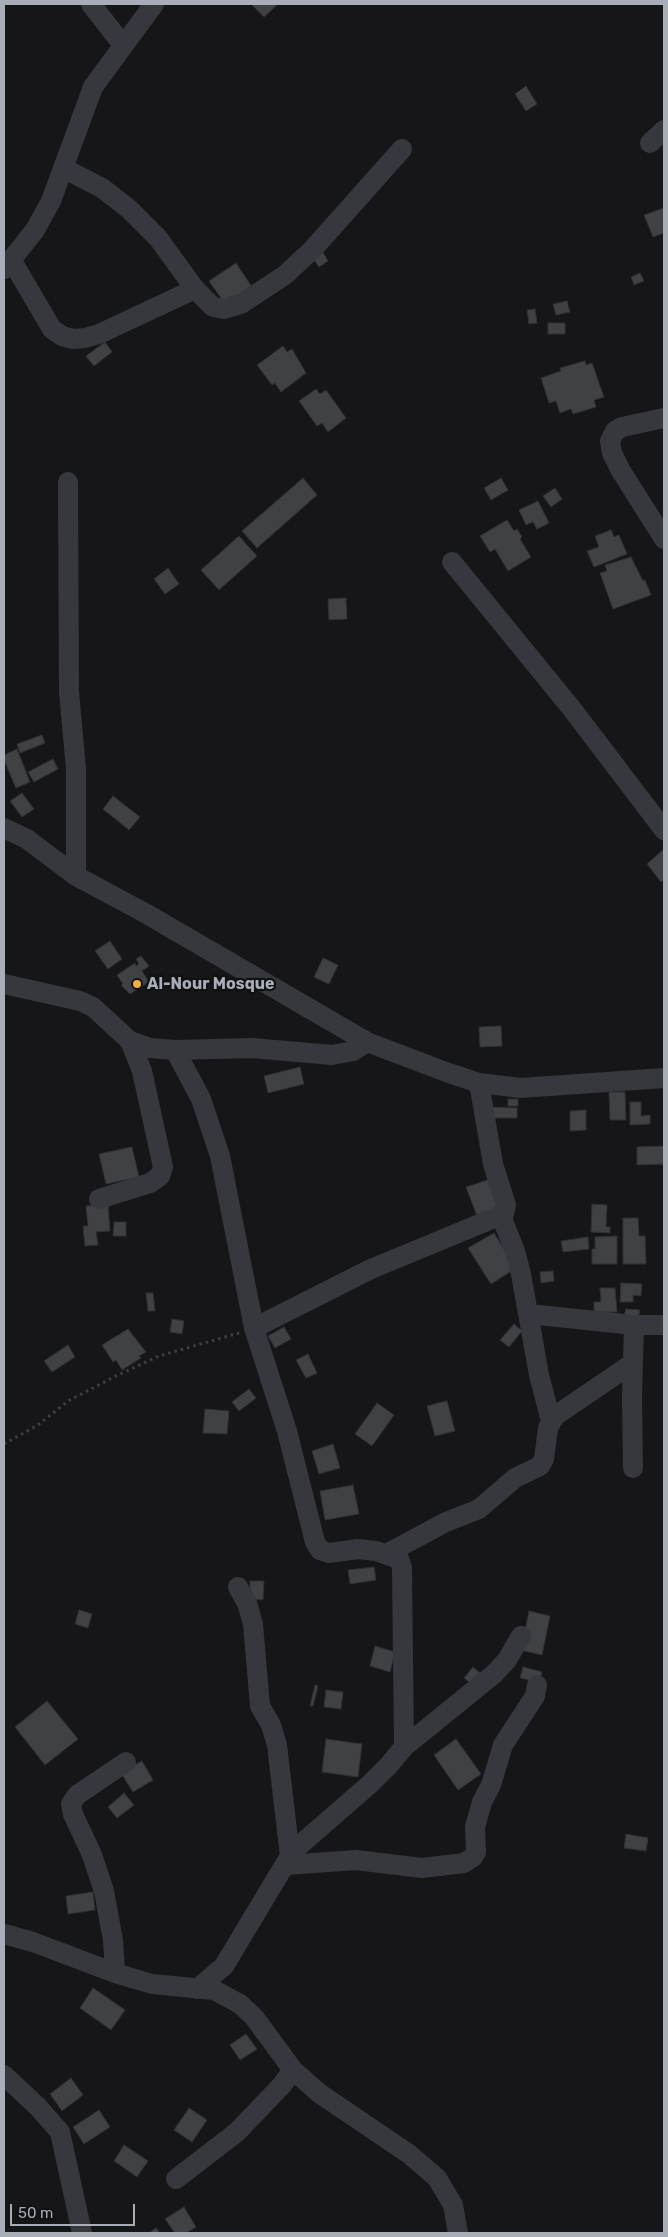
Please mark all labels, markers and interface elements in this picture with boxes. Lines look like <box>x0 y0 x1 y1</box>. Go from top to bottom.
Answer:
place label: Al-Nour Mosque <box>147 974 275 994</box>
marker: Al-Nour Mosque <box>131 978 143 990</box>
scale bar <box>12 2194 138 2226</box>
text: 50 m <box>18 2204 53 2222</box>

